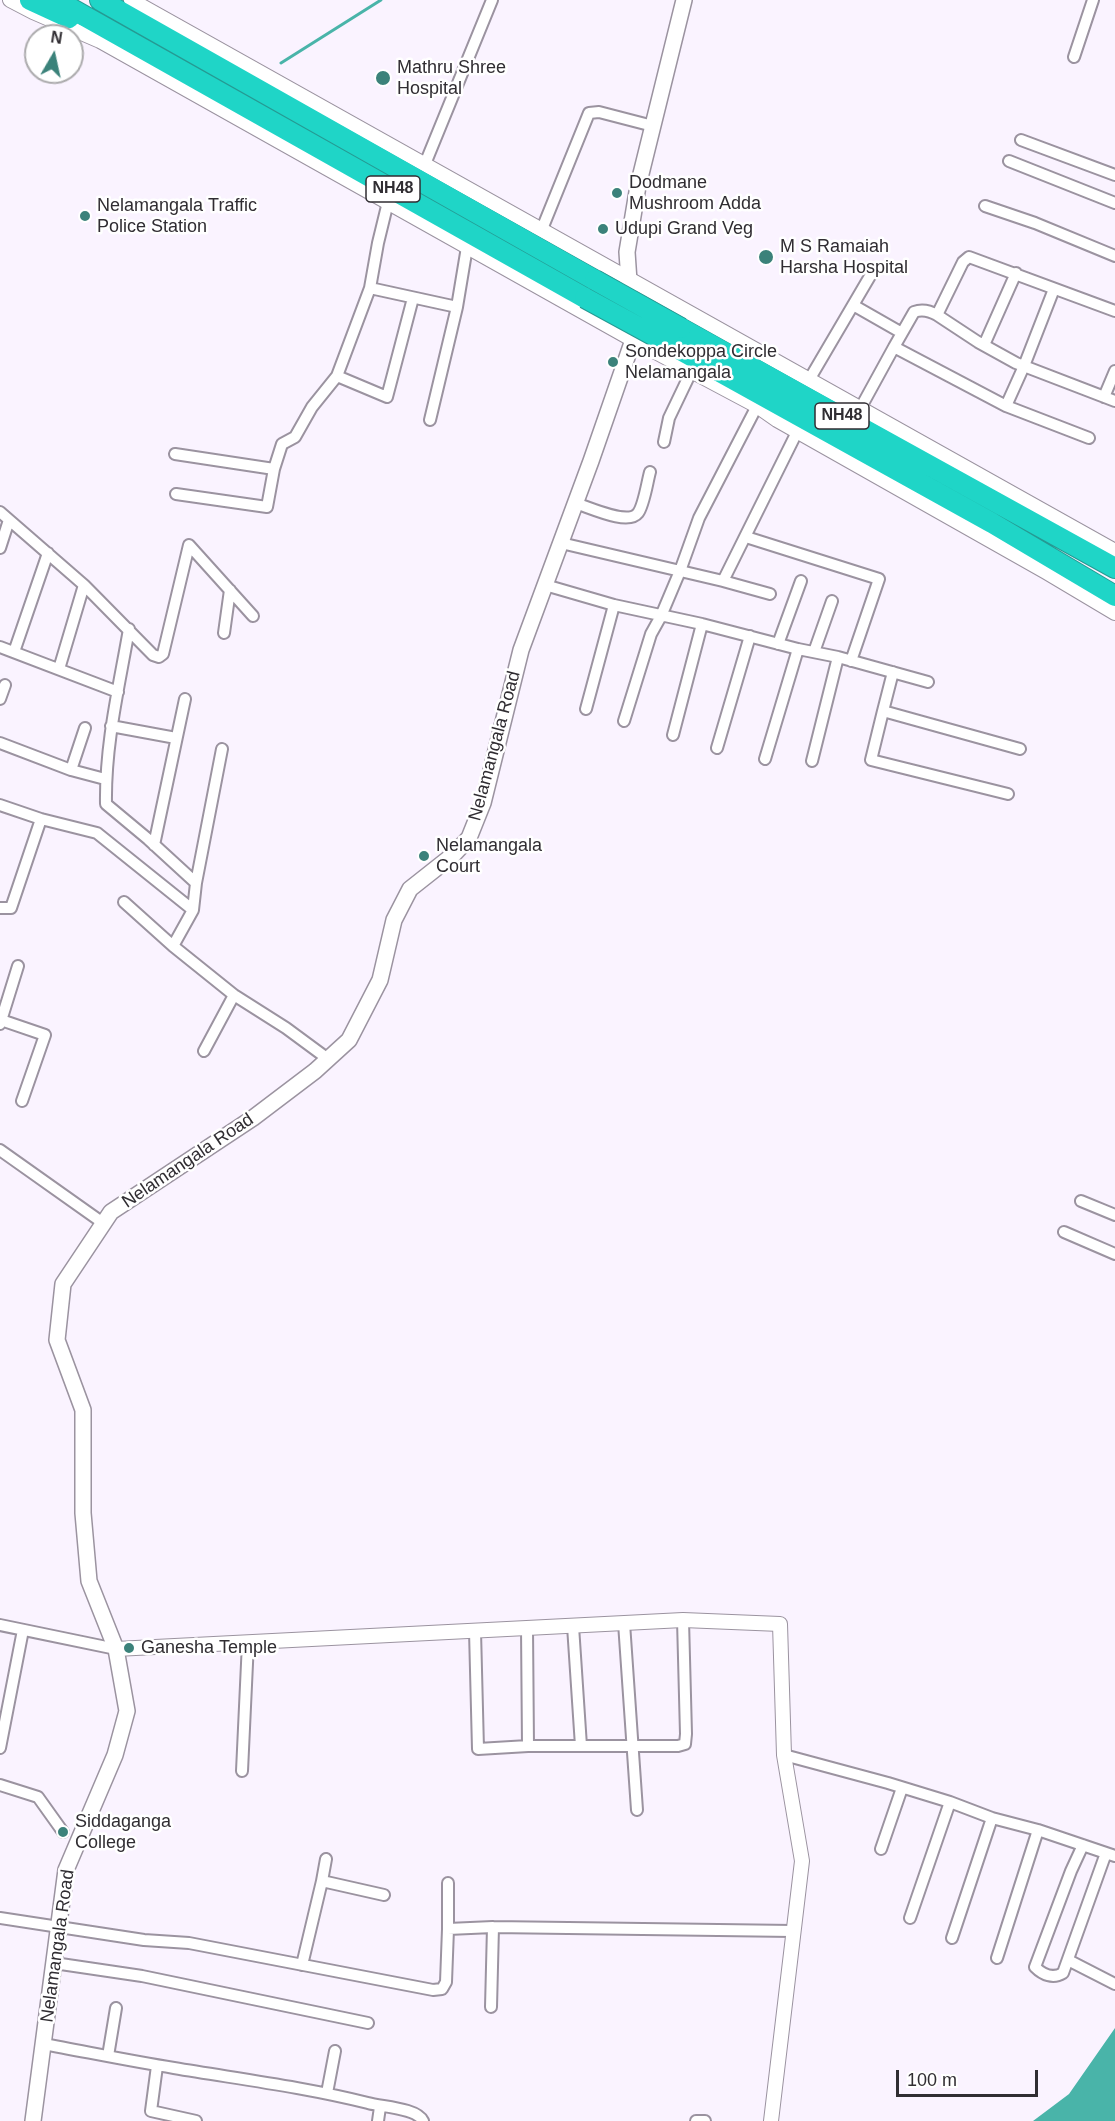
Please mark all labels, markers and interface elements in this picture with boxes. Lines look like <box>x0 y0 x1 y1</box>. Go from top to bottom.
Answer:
north arrow <box>24 24 84 84</box>
text: N <box>50 28 64 47</box>
place label: Mathru Shree Hospital <box>397 57 506 100</box>
marker: Mathru Shree Hospital <box>374 69 392 87</box>
place label: Dodmane Mushroom Adda <box>629 172 761 214</box>
road number: NH48 <box>366 176 420 202</box>
marker: Dodmane Mushroom Adda <box>610 186 624 200</box>
place label: Nelamangala Traffic Police Station <box>97 195 257 238</box>
marker: Nelamangala Traffic Police Station <box>78 209 92 223</box>
place label: Udupi Grand Veg <box>615 218 753 240</box>
marker: Udupi Grand Veg <box>596 222 610 236</box>
place label: M S Ramaiah Harsha Hospital <box>780 236 908 278</box>
marker: M S Ramaiah Harsha Hospital <box>757 248 775 266</box>
place label: Sondekoppa Circle Nelamangala <box>625 341 777 384</box>
marker: Sondekoppa Circle Nelamangala <box>606 355 620 369</box>
road number: NH48 <box>815 403 869 429</box>
street label: Nelamangala Road <box>465 669 525 823</box>
place label: Nelamangala Court <box>436 835 542 878</box>
marker: Nelamangala Court <box>417 849 431 863</box>
street label: Nelamangala Road <box>118 1109 258 1213</box>
place label: Ganesha Temple <box>141 1637 277 1659</box>
marker: Ganesha Temple <box>122 1641 136 1655</box>
place label: Siddaganga College <box>75 1811 171 1854</box>
marker: Siddaganga College <box>56 1825 70 1839</box>
street label: Nelamangala Road <box>37 1868 79 2024</box>
scale bar <box>899 2058 1042 2096</box>
text: 100 m <box>907 2070 957 2090</box>

